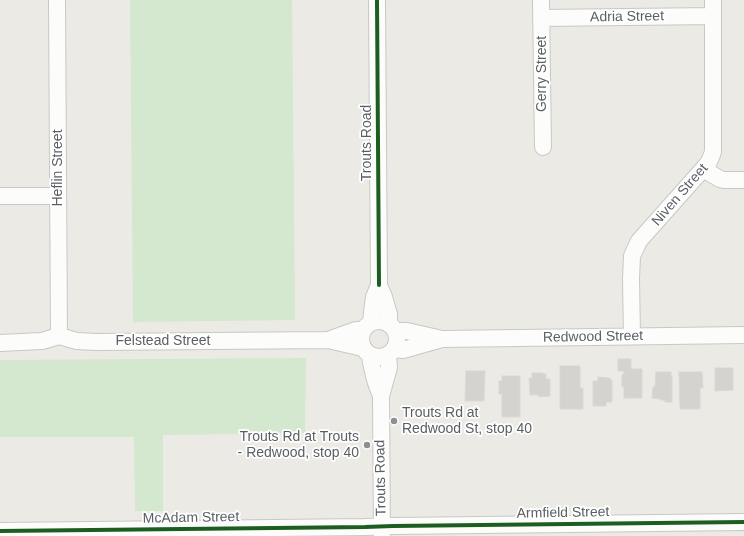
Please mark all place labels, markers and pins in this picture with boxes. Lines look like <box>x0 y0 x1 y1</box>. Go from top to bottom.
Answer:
place label: Trouts Rd at Redwood St, stop 40 <box>402 405 532 438</box>
marker: Trouts Rd at Redwood St, stop 40 <box>389 416 399 426</box>
place label: Trouts Rd at Trouts - Redwood, stop 40 <box>238 429 359 462</box>
marker: Trouts Rd at Trouts - Redwood, stop 40 <box>362 440 372 450</box>

